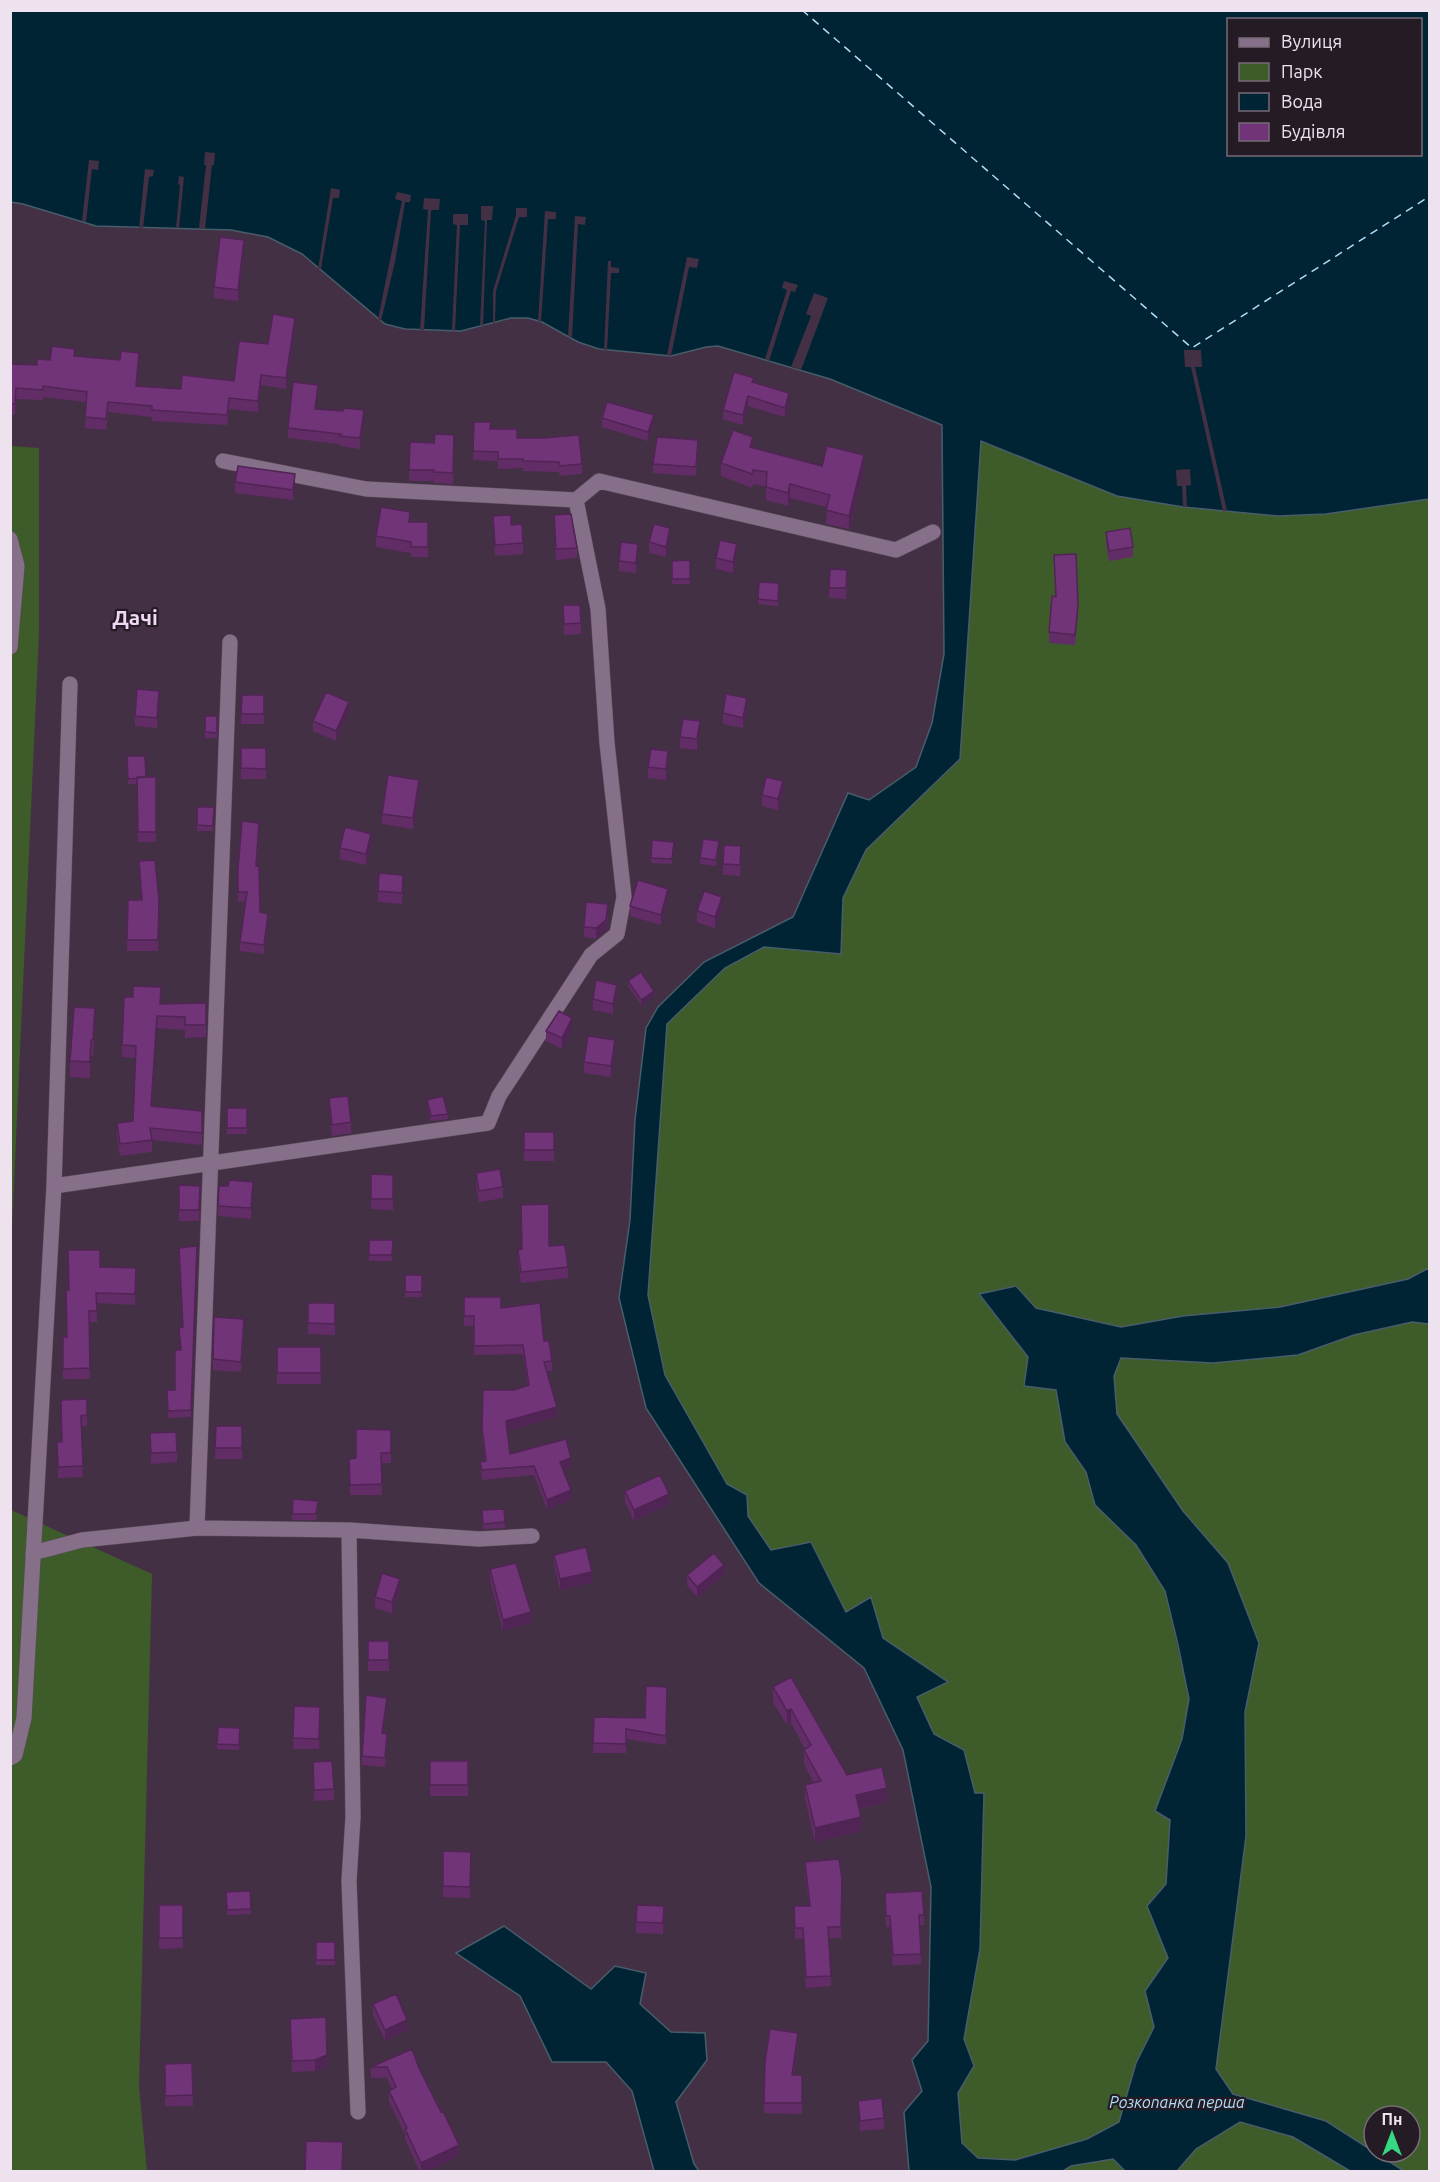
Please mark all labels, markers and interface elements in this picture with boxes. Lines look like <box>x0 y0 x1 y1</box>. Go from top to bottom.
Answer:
legend <box>1227 18 1422 156</box>
text: Вулиця <box>1281 31 1342 51</box>
text: Парк <box>1281 61 1322 81</box>
text: Вода <box>1281 91 1323 111</box>
text: Будівля <box>1281 121 1346 141</box>
district label: Дачі <box>112 605 158 629</box>
water label: Розкопанка перша <box>1109 2093 1245 2111</box>
north arrow <box>1362 2104 1422 2164</box>
text: Пн <box>1382 2110 1402 2128</box>

